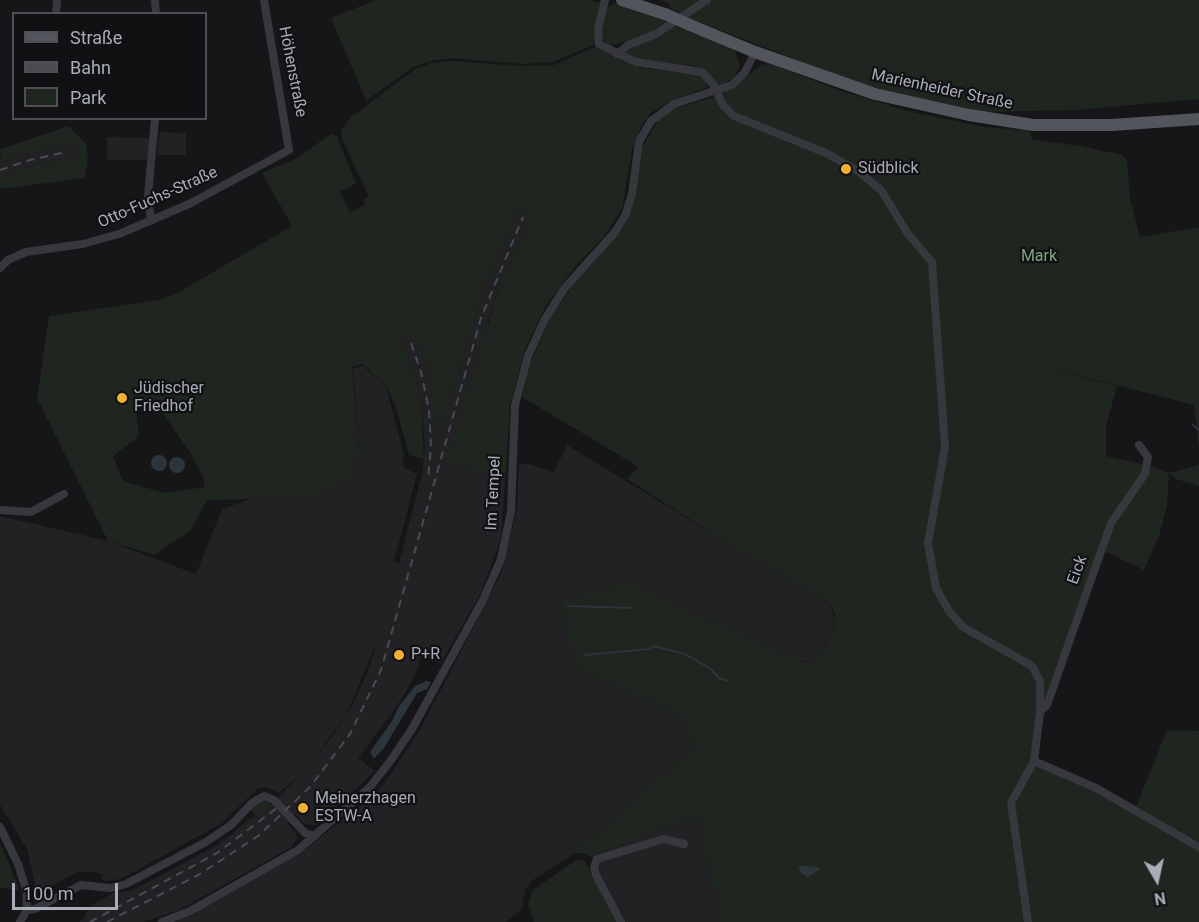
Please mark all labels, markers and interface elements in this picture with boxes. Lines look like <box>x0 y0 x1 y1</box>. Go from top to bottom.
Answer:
legend <box>12 12 207 120</box>
street label: Höhenstraße <box>274 25 310 119</box>
text: Straße <box>70 27 122 48</box>
text: Bahn <box>70 57 111 78</box>
street label: Marienheider Straße <box>870 66 1014 114</box>
text: Park <box>70 87 106 108</box>
place label: Südblick <box>858 159 919 179</box>
marker: Südblick <box>839 162 853 176</box>
street label: Otto-Fuchs-Straße <box>95 163 221 233</box>
park label: Mark <box>1021 247 1057 267</box>
place label: Jüdischer Friedhof <box>134 379 204 417</box>
marker: Jüdischer Friedhof <box>115 391 129 405</box>
street label: Im Tempel <box>482 455 506 531</box>
street label: Eick <box>1064 553 1092 587</box>
place label: P+R <box>411 645 440 665</box>
marker: P+R <box>392 648 406 662</box>
place label: Meinerzhagen ESTW-A <box>315 789 416 827</box>
marker: Meinerzhagen ESTW-A <box>296 801 310 815</box>
north arrow <box>1127 850 1187 910</box>
scale bar <box>15 871 122 909</box>
text: 100 m <box>23 883 74 904</box>
text: N <box>1153 888 1167 909</box>

